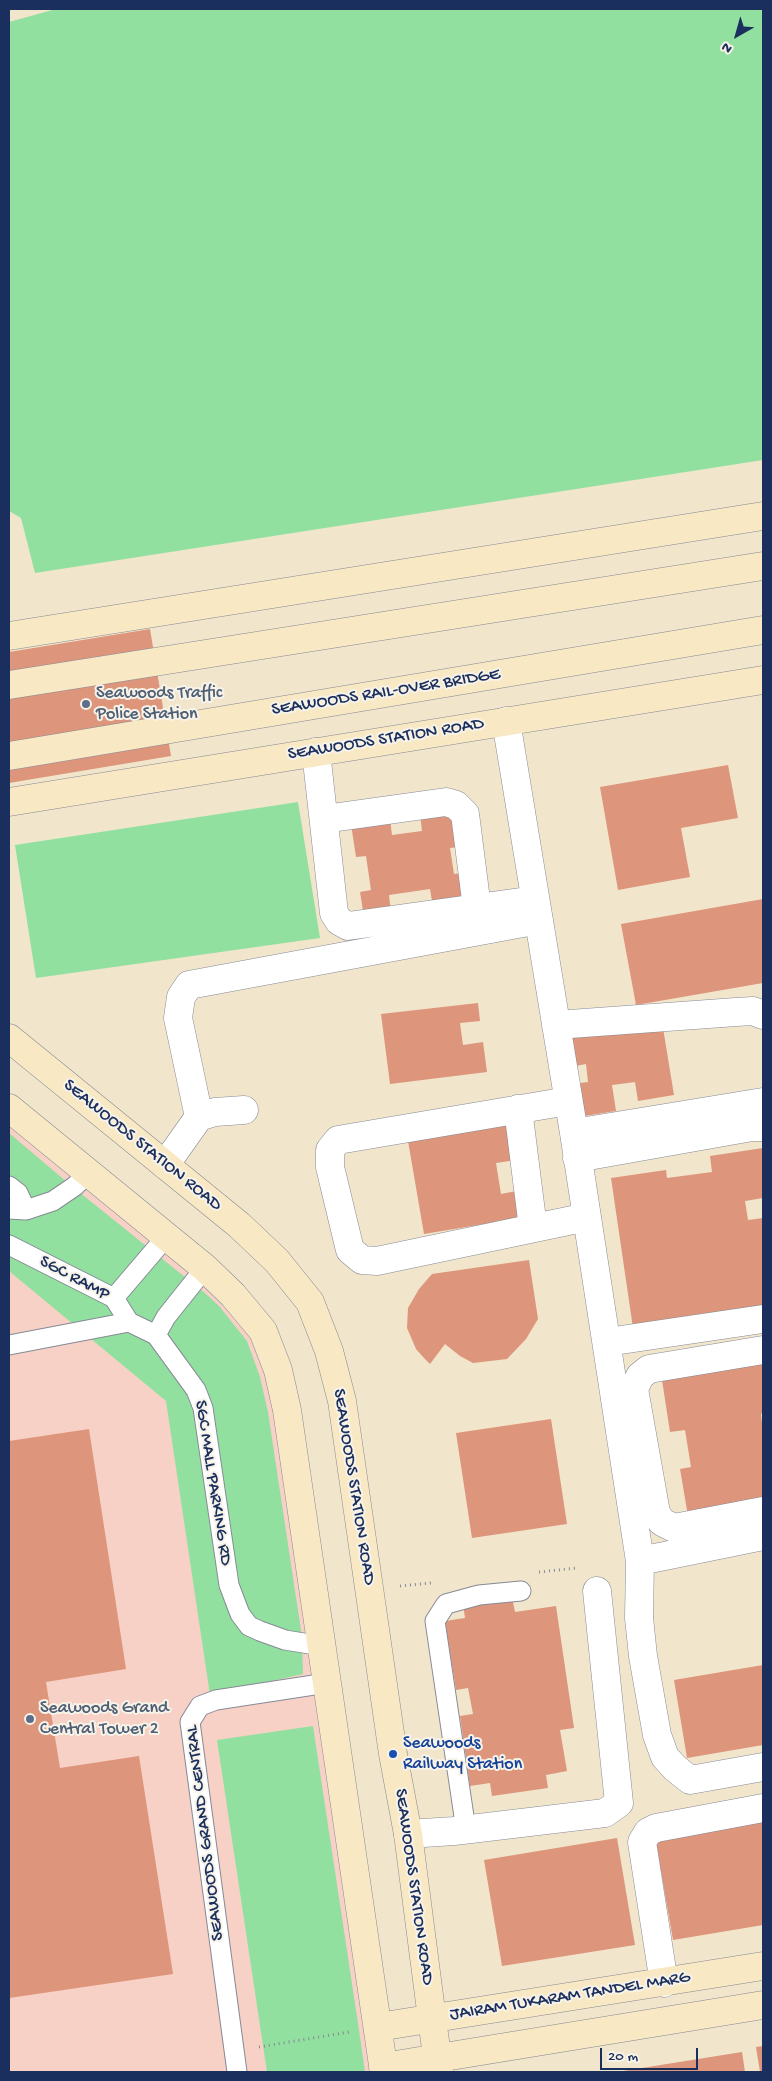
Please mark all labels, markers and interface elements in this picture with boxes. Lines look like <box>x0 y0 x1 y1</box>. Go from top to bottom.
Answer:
north arrow <box>712 10 762 60</box>
text: N <box>719 38 736 57</box>
street label: SEAWOODS RAIL-OVER BRIDGE <box>270 664 502 722</box>
place label: Seawoods Traffic Police Station <box>96 683 222 726</box>
marker: Seawoods Traffic Police Station <box>80 698 92 710</box>
street label: SEAWOODS STATION ROAD <box>286 714 486 766</box>
street label: SEAWOODS STATION ROAD <box>58 1075 226 1217</box>
street label: SGC RAMP <box>35 1252 113 1306</box>
street label: SEAWOODS STATION ROAD <box>327 1387 379 1587</box>
street label: SGC MALL PARKING RD <box>188 1399 236 1567</box>
place label: Seawoods Grand Central Tower 2 <box>40 1698 169 1740</box>
marker: Seawoods Grand Central Tower 2 <box>24 1713 36 1725</box>
street label: SEAWOODS GRAND CENTRAL <box>182 1724 230 1942</box>
place label: Seawoods Railway Station <box>403 1733 522 1776</box>
marker: Seawoods Railway Station <box>387 1748 399 1760</box>
street label: SEAWOODS STATION ROAD <box>389 1787 437 1987</box>
street label: JAIRAM TUKARAM TANDEL MARG <box>448 1967 692 2027</box>
scale bar <box>602 2038 700 2070</box>
text: 20 m <box>608 2048 638 2066</box>

